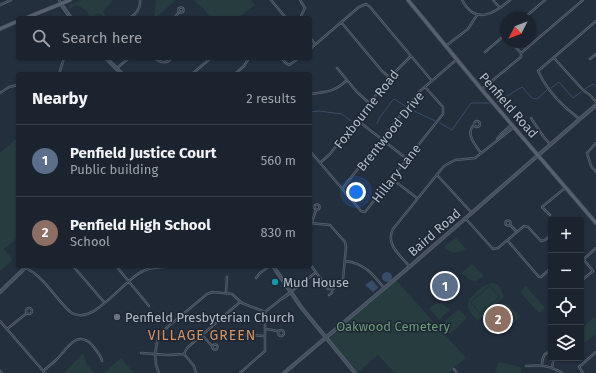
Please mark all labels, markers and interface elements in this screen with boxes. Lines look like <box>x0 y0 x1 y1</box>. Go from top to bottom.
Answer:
north arrow <box>500 12 536 48</box>
search box <box>16 16 312 60</box>
icon: search <box>30 27 52 49</box>
text: Search here <box>62 29 142 47</box>
street label: Foxbourne Road <box>331 67 402 152</box>
street label: Penfield Road <box>476 70 541 141</box>
text: Nearby <box>32 88 87 109</box>
street label: Brentwood Drive <box>354 88 427 174</box>
text: 2 results <box>246 91 296 106</box>
street label: Hillary Lane <box>369 141 424 206</box>
text: Penfield Justice Court <box>70 144 216 162</box>
text: 1 <box>42 153 48 168</box>
text: 560 m <box>261 153 296 168</box>
text: Public building <box>70 162 158 177</box>
your location <box>346 182 366 202</box>
street label: Baird Road <box>405 206 464 259</box>
text: Penfield High School <box>70 216 211 234</box>
map controls <box>548 217 584 361</box>
button: + <box>548 217 584 253</box>
text: 2 <box>42 225 48 240</box>
text: 830 m <box>261 225 296 240</box>
text: School <box>70 234 110 249</box>
button: − <box>548 253 584 289</box>
pin: 1 <box>432 271 458 301</box>
place label: Mud House <box>283 275 349 290</box>
marker: Mud House <box>270 277 280 287</box>
button: locate <box>548 289 584 325</box>
pin: 2 <box>485 304 511 334</box>
place label: Penfield Presbyterian Church <box>125 310 295 325</box>
marker: Penfield Presbyterian Church <box>112 312 122 322</box>
park label: Oakwood Cemetery <box>336 319 450 334</box>
button: layers <box>548 325 584 361</box>
district label: VILLAGE GREEN <box>148 327 256 344</box>

